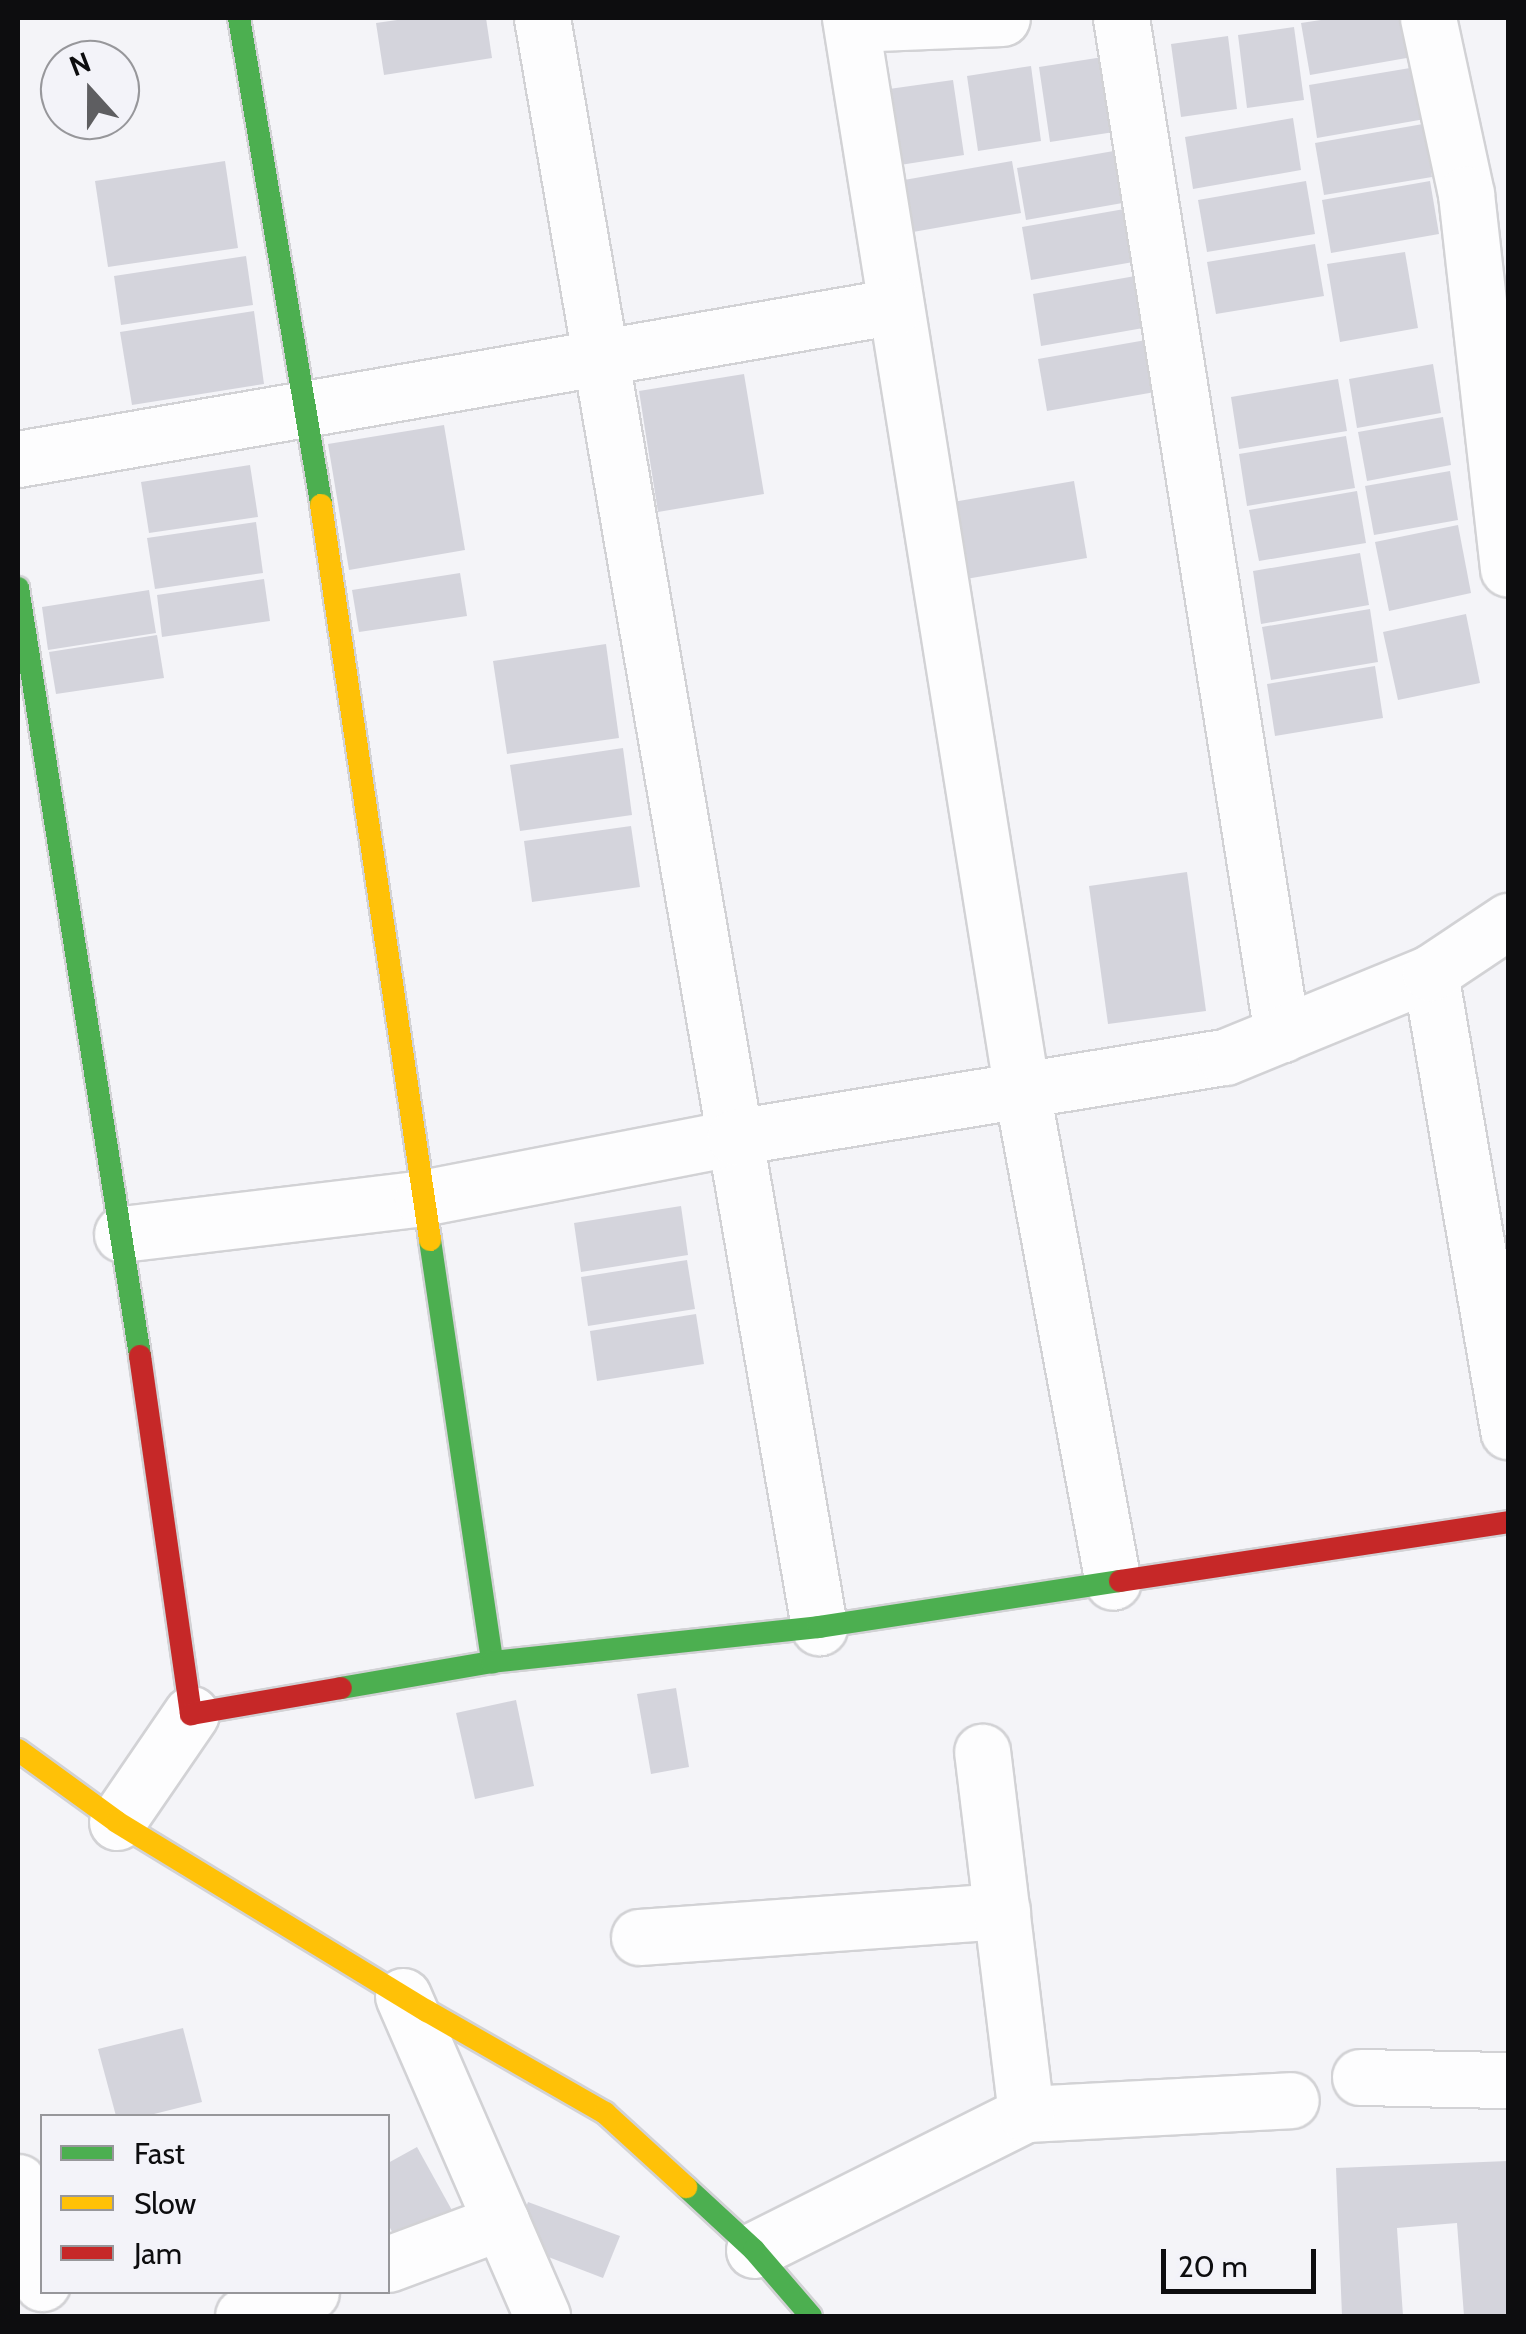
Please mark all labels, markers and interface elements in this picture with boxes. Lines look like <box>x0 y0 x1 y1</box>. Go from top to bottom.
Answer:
north arrow <box>40 40 140 140</box>
text: N <box>65 44 95 83</box>
legend <box>40 2114 390 2294</box>
text: Fast <box>134 2135 185 2172</box>
text: Slow <box>134 2185 196 2222</box>
scale bar <box>1166 2229 1321 2291</box>
text: Jam <box>134 2235 182 2272</box>
text: 20 m <box>1178 2248 1248 2285</box>

